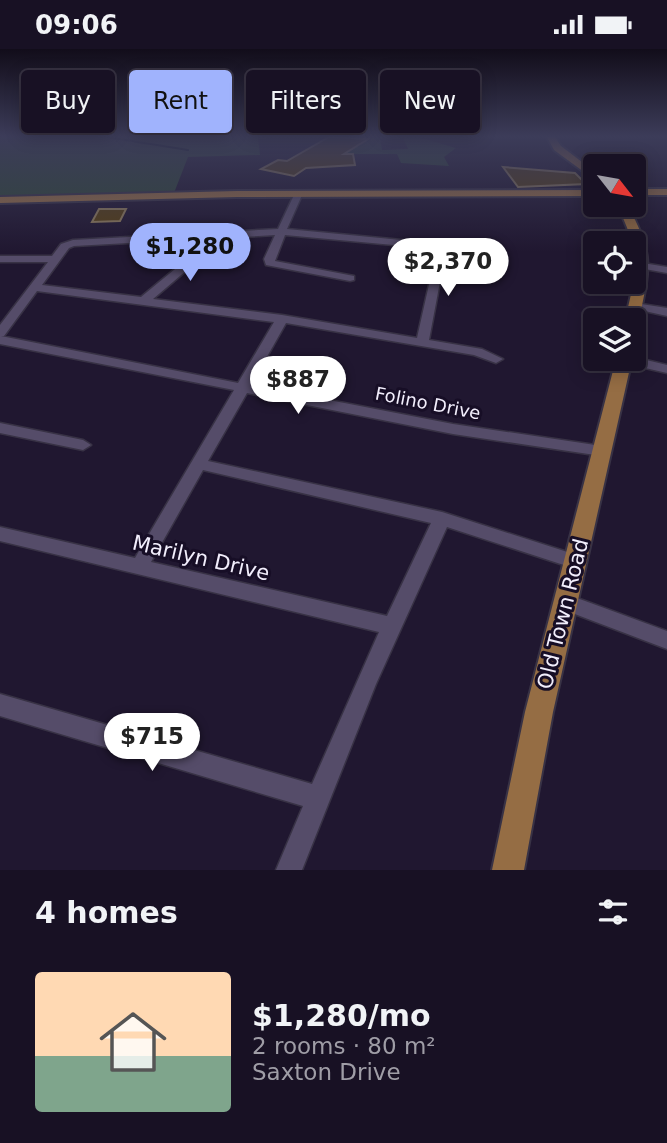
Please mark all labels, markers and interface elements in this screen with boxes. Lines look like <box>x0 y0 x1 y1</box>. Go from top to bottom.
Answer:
text: 09:06 <box>35 10 118 40</box>
chip: Buy <box>21 70 115 133</box>
chip: Rent <box>129 70 232 133</box>
chip: Filters <box>246 70 366 133</box>
chip: New <box>380 70 480 133</box>
north arrow <box>583 154 646 217</box>
map controls <box>583 154 646 371</box>
pin: $1,280 <box>133 223 247 283</box>
button: locate <box>583 231 646 294</box>
text: $1,280 <box>146 233 234 259</box>
pin: $2,370 <box>391 239 505 298</box>
text: $2,370 <box>404 248 492 274</box>
button: layers <box>583 308 646 371</box>
pin: $887 <box>257 357 339 416</box>
text: $887 <box>266 366 330 392</box>
street label: Folino Drive <box>374 382 482 424</box>
street label: Marilyn Drive <box>130 531 272 585</box>
street label: Old Town Road <box>533 536 593 692</box>
pin: $715 <box>111 713 193 773</box>
text: $715 <box>120 723 184 749</box>
icon: filters <box>594 893 632 931</box>
text: 4 homes <box>35 895 178 930</box>
text: $1,280/mo <box>252 998 431 1033</box>
icon: home <box>91 1000 175 1084</box>
text: 2 rooms · 80 m² <box>252 1033 436 1059</box>
text: Saxton Drive <box>252 1059 401 1085</box>

